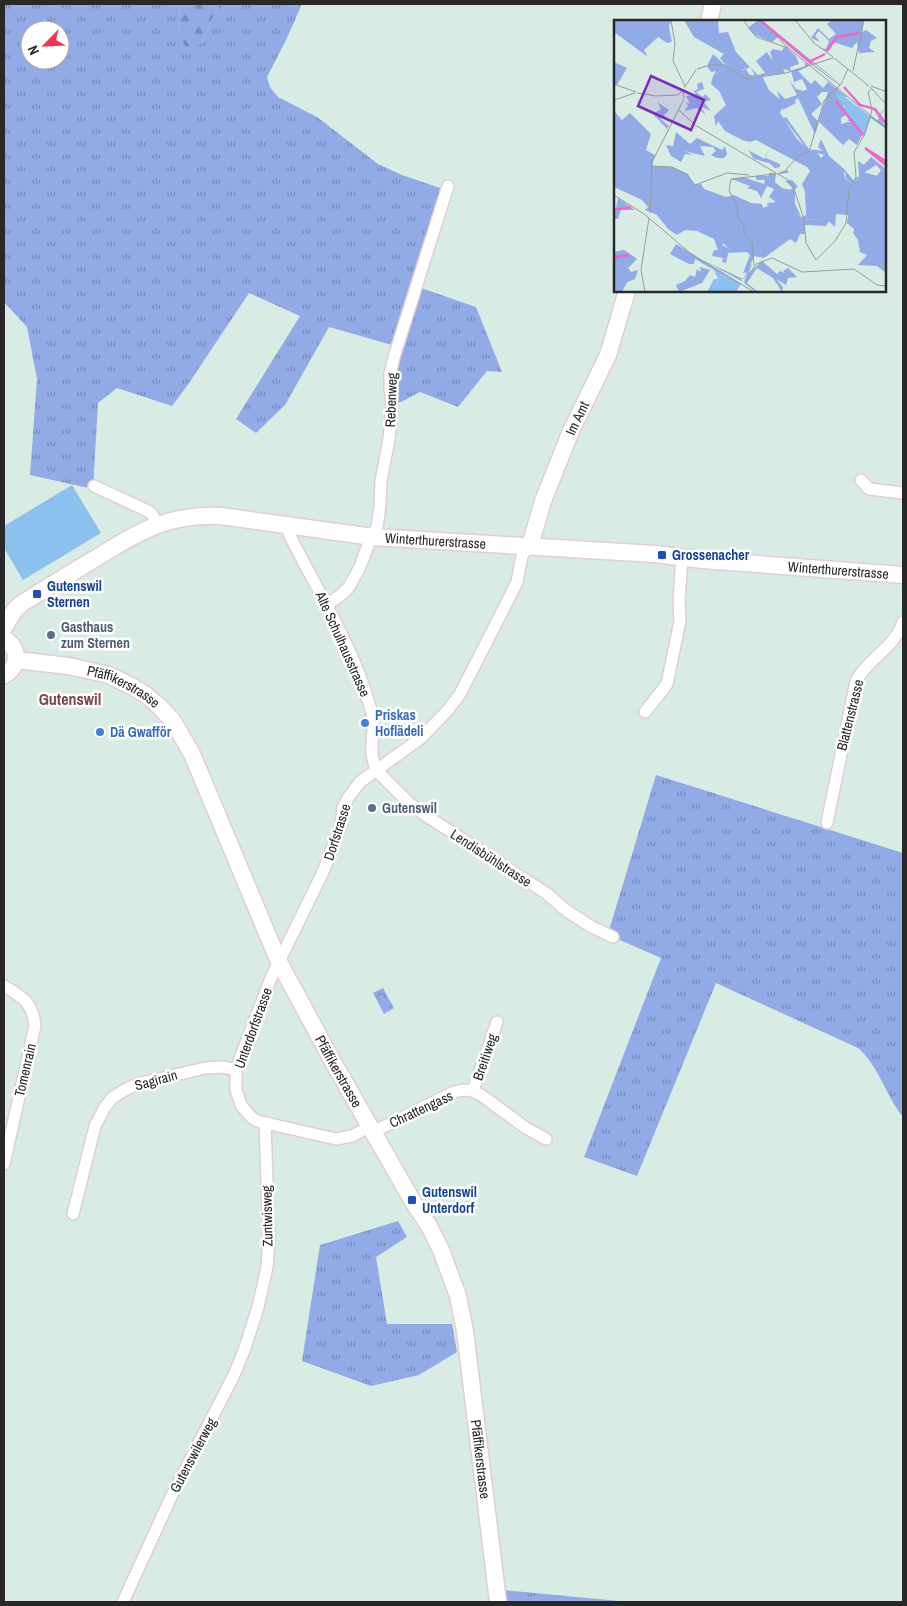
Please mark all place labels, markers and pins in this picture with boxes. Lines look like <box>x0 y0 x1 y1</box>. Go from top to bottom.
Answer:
place label: Grossenacher <box>672 546 750 564</box>
marker: Grossenacher <box>656 549 668 561</box>
place label: Gutenswil Sternen <box>47 577 102 611</box>
marker: Gutenswil Sternen <box>31 588 43 600</box>
place label: Gasthaus zum Sternen <box>61 618 130 652</box>
marker: Gasthaus zum Sternen <box>45 629 57 641</box>
place label: Priskas Hoflädeli <box>375 706 423 740</box>
marker: Priskas Hoflädeli <box>359 717 371 729</box>
place label: Dä Gwafför <box>110 723 172 741</box>
marker: Dä Gwafför <box>94 726 106 738</box>
place label: Gutenswil <box>382 799 437 817</box>
marker: Gutenswil <box>366 802 378 814</box>
place label: Gutenswil Unterdorf <box>422 1183 477 1217</box>
marker: Gutenswil Unterdorf <box>406 1194 418 1206</box>

